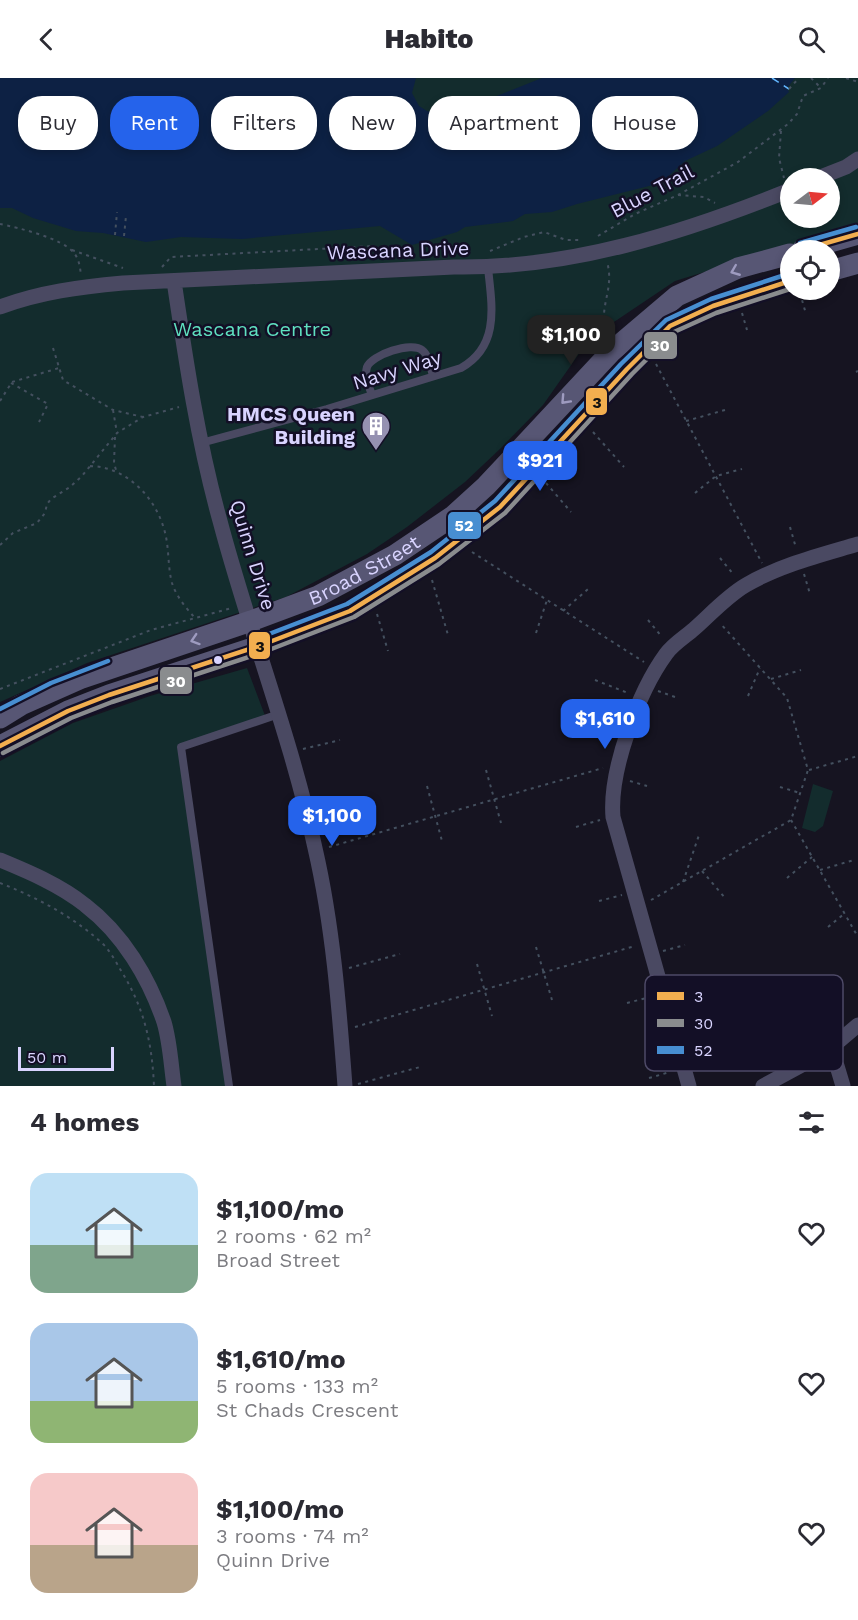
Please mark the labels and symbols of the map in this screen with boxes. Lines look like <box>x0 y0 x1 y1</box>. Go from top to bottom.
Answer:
street label: Blue Trail <box>606 159 698 223</box>
north arrow <box>780 168 840 228</box>
street label: Wascana Drive <box>326 236 470 264</box>
one-way arrow <box>730 264 741 276</box>
pin: $1,100 <box>522 315 620 366</box>
park label: Wascana Centre <box>173 317 331 341</box>
line badge: 30 <box>643 331 678 360</box>
text: 30 <box>650 336 670 355</box>
street label: Navy Way <box>350 345 445 395</box>
line badge: 3 <box>585 387 608 416</box>
one-way arrow <box>561 393 572 404</box>
text: 3 <box>592 393 602 412</box>
place label: HMCS Queen Building <box>227 402 356 449</box>
building icon: HMCS Queen Building <box>360 410 392 452</box>
pin: $921 <box>504 441 576 492</box>
street label: Quinn Drive <box>225 497 281 613</box>
line badge: 52 <box>447 511 482 540</box>
text: 52 <box>455 516 473 535</box>
street label: Broad Street <box>305 529 425 610</box>
line badge: 3 <box>248 631 271 660</box>
one-way arrow <box>190 633 201 645</box>
text: 3 <box>255 637 265 656</box>
unlabelled marker <box>212 654 224 666</box>
line badge: 30 <box>159 666 193 695</box>
text: 30 <box>166 672 186 691</box>
pin: $1,610 <box>556 699 654 750</box>
pin: $1,100 <box>283 796 381 847</box>
legend <box>645 975 843 1071</box>
text: 3 <box>694 987 703 1006</box>
text: 30 <box>694 1014 713 1033</box>
text: 52 <box>694 1041 713 1060</box>
scale bar <box>18 1044 114 1072</box>

